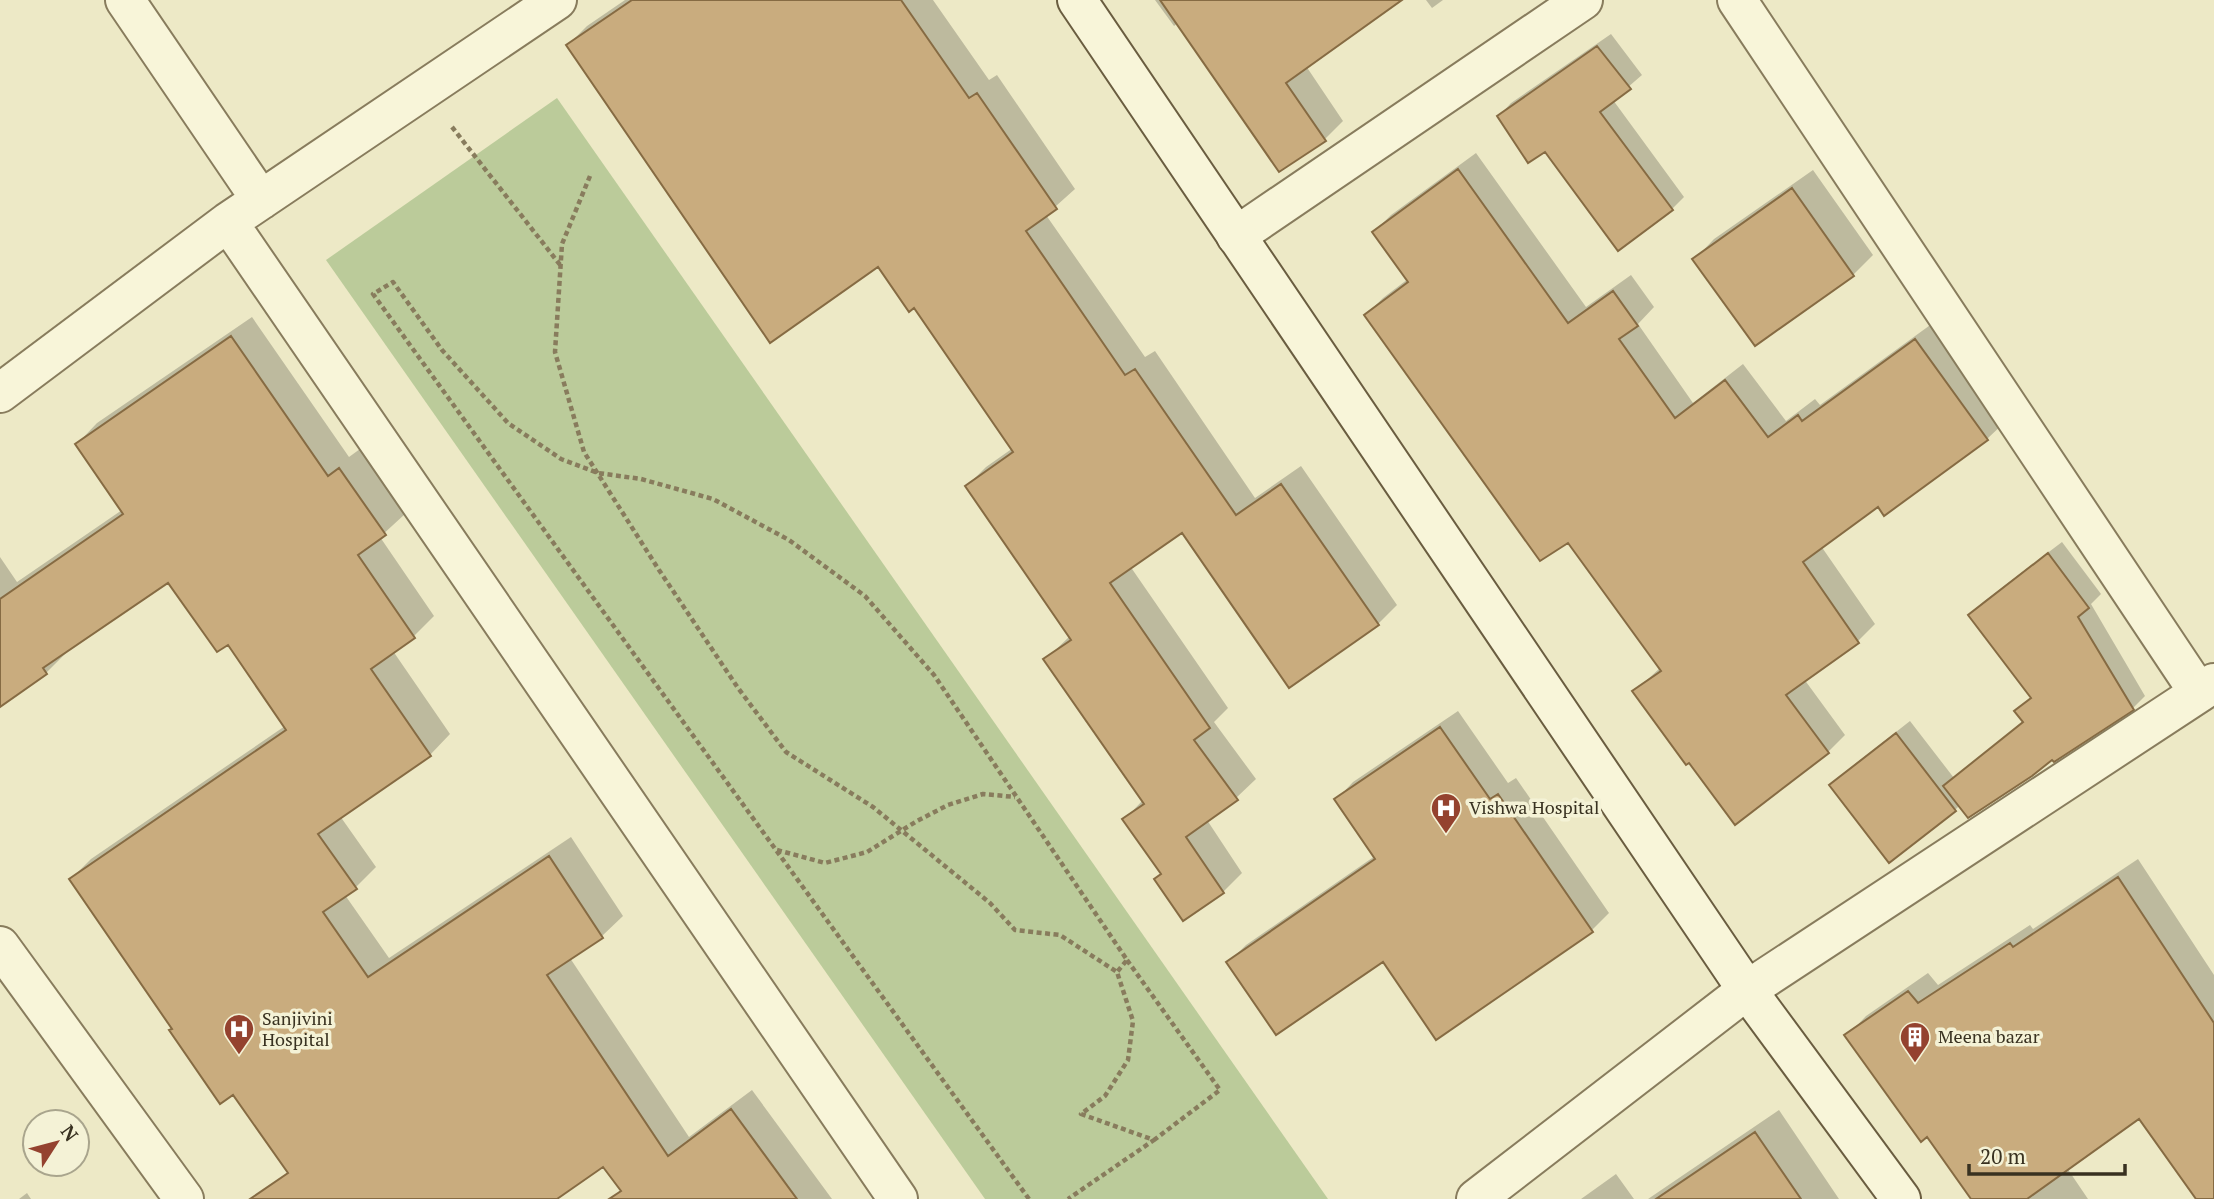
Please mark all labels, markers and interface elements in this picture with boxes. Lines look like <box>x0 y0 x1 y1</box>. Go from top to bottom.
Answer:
hospital icon: Vishwa Hospital <box>1429 791 1463 835</box>
place label: Vishwa Hospital <box>1469 795 1599 819</box>
place label: Sanjivini Hospital <box>262 1006 333 1051</box>
hospital icon: Sanjivini Hospital <box>222 1012 256 1056</box>
building icon: Meena bazar <box>1898 1020 1932 1064</box>
place label: Meena bazar <box>1938 1024 2040 1048</box>
north arrow <box>21 1108 91 1178</box>
text: N <box>56 1120 85 1146</box>
scale bar <box>1969 1132 2125 1176</box>
text: 20 m <box>1980 1142 2026 1170</box>

